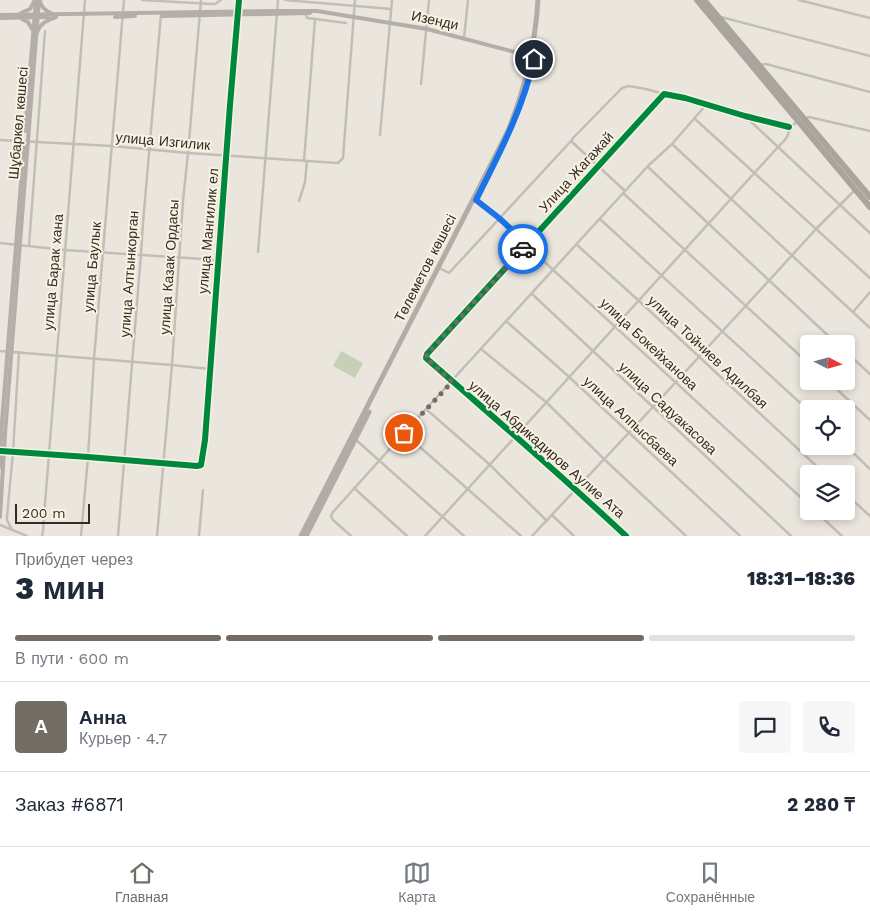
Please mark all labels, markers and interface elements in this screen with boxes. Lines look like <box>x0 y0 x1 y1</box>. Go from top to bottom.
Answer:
street label: Изенди <box>410 7 460 33</box>
pin <box>513 38 555 80</box>
icon: home <box>520 45 548 73</box>
street label: Шұбаркөл көшесі <box>5 66 31 180</box>
street label: Улица Жагажай <box>536 128 616 216</box>
street label: улица Изгилик <box>115 129 212 153</box>
street label: улица Мангилик ел <box>195 168 221 294</box>
street label: улица Казак Ордасы <box>156 199 182 335</box>
street label: улица Алтынкорган <box>117 210 141 338</box>
street label: Төлеметов көшесі <box>391 212 459 324</box>
street label: улица Барак хана <box>40 213 66 331</box>
street label: улица Баулык <box>80 220 104 313</box>
courier <box>498 224 548 274</box>
icon: car <box>509 235 537 263</box>
street label: улица Тойчиев Адилбая <box>645 292 771 412</box>
street label: улица Бокейханова <box>597 295 701 393</box>
north arrow <box>800 335 855 390</box>
map controls <box>800 335 855 520</box>
street label: улица Садуакасова <box>616 358 721 458</box>
street label: улица Алпысбаева <box>580 373 682 469</box>
street label: улица Абдикадиров Аулие Ата <box>466 377 628 521</box>
button: locate <box>800 400 855 455</box>
pin <box>383 412 425 454</box>
icon: bag <box>390 419 418 447</box>
button: layers <box>800 465 855 520</box>
scale bar <box>15 501 90 524</box>
text: 200 m <box>22 505 66 521</box>
text: Прибудет через <box>15 550 133 569</box>
text: 18:31–18:36 <box>747 567 855 590</box>
text: 3 мин <box>15 569 105 607</box>
text: В пути · 600 m <box>15 649 129 668</box>
button: chat <box>739 701 791 753</box>
button: phone <box>803 701 855 753</box>
text: Анна <box>79 706 126 729</box>
text: А <box>34 715 48 738</box>
text: Курьер · 4.7 <box>79 729 167 748</box>
text: Заказ #6871 <box>15 793 124 816</box>
text: 2 280 ₸ <box>787 793 855 816</box>
tab: Главная <box>115 859 168 905</box>
tab: Карта <box>398 859 436 905</box>
tab: Сохранённые <box>666 859 755 905</box>

